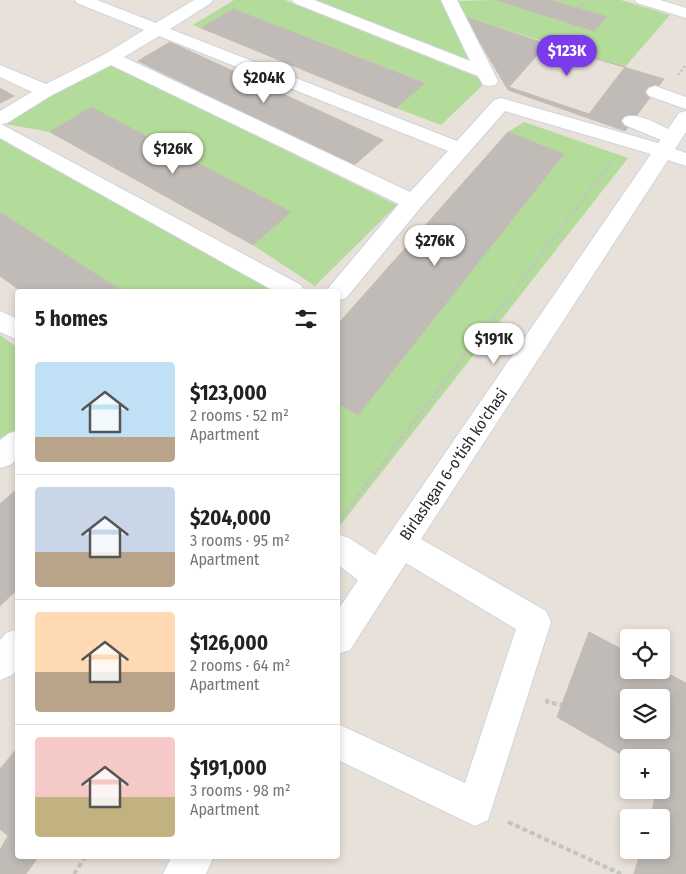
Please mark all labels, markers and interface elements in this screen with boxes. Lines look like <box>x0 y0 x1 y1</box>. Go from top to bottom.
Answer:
pin: $123K <box>532 34 602 77</box>
text: $123K <box>548 41 586 60</box>
pin: $204K <box>229 62 299 104</box>
text: $204K <box>243 68 285 87</box>
pin: $126K <box>138 132 208 175</box>
text: $126K <box>153 139 193 158</box>
pin: $276K <box>400 224 470 267</box>
text: $276K <box>415 231 455 250</box>
icon: filters <box>292 305 320 333</box>
text: 5 homes <box>35 306 108 332</box>
pin: $191K <box>459 322 529 365</box>
text: $191K <box>475 329 513 348</box>
text: $123,000 <box>190 380 267 406</box>
icon: home <box>75 382 135 442</box>
street label: Birlashgan 6-o'tish ko'chasi <box>395 385 511 544</box>
text: 2 rooms · 52 m² <box>190 406 289 425</box>
text: Apartment <box>190 425 259 444</box>
text: $204,000 <box>190 505 271 531</box>
icon: home <box>75 507 135 567</box>
text: 3 rooms · 95 m² <box>190 531 290 550</box>
text: Apartment <box>190 550 259 569</box>
map controls <box>620 629 670 859</box>
button: locate <box>620 629 670 679</box>
text: $126,000 <box>190 630 268 656</box>
icon: home <box>75 632 135 692</box>
text: 2 rooms · 64 m² <box>190 656 290 675</box>
text: Apartment <box>190 675 259 694</box>
button: layers <box>620 689 670 739</box>
button: + <box>620 749 670 799</box>
text: $191,000 <box>190 755 267 781</box>
icon: home <box>75 757 135 817</box>
text: 3 rooms · 98 m² <box>190 781 291 800</box>
text: Apartment <box>190 800 259 819</box>
button: − <box>620 809 670 859</box>

